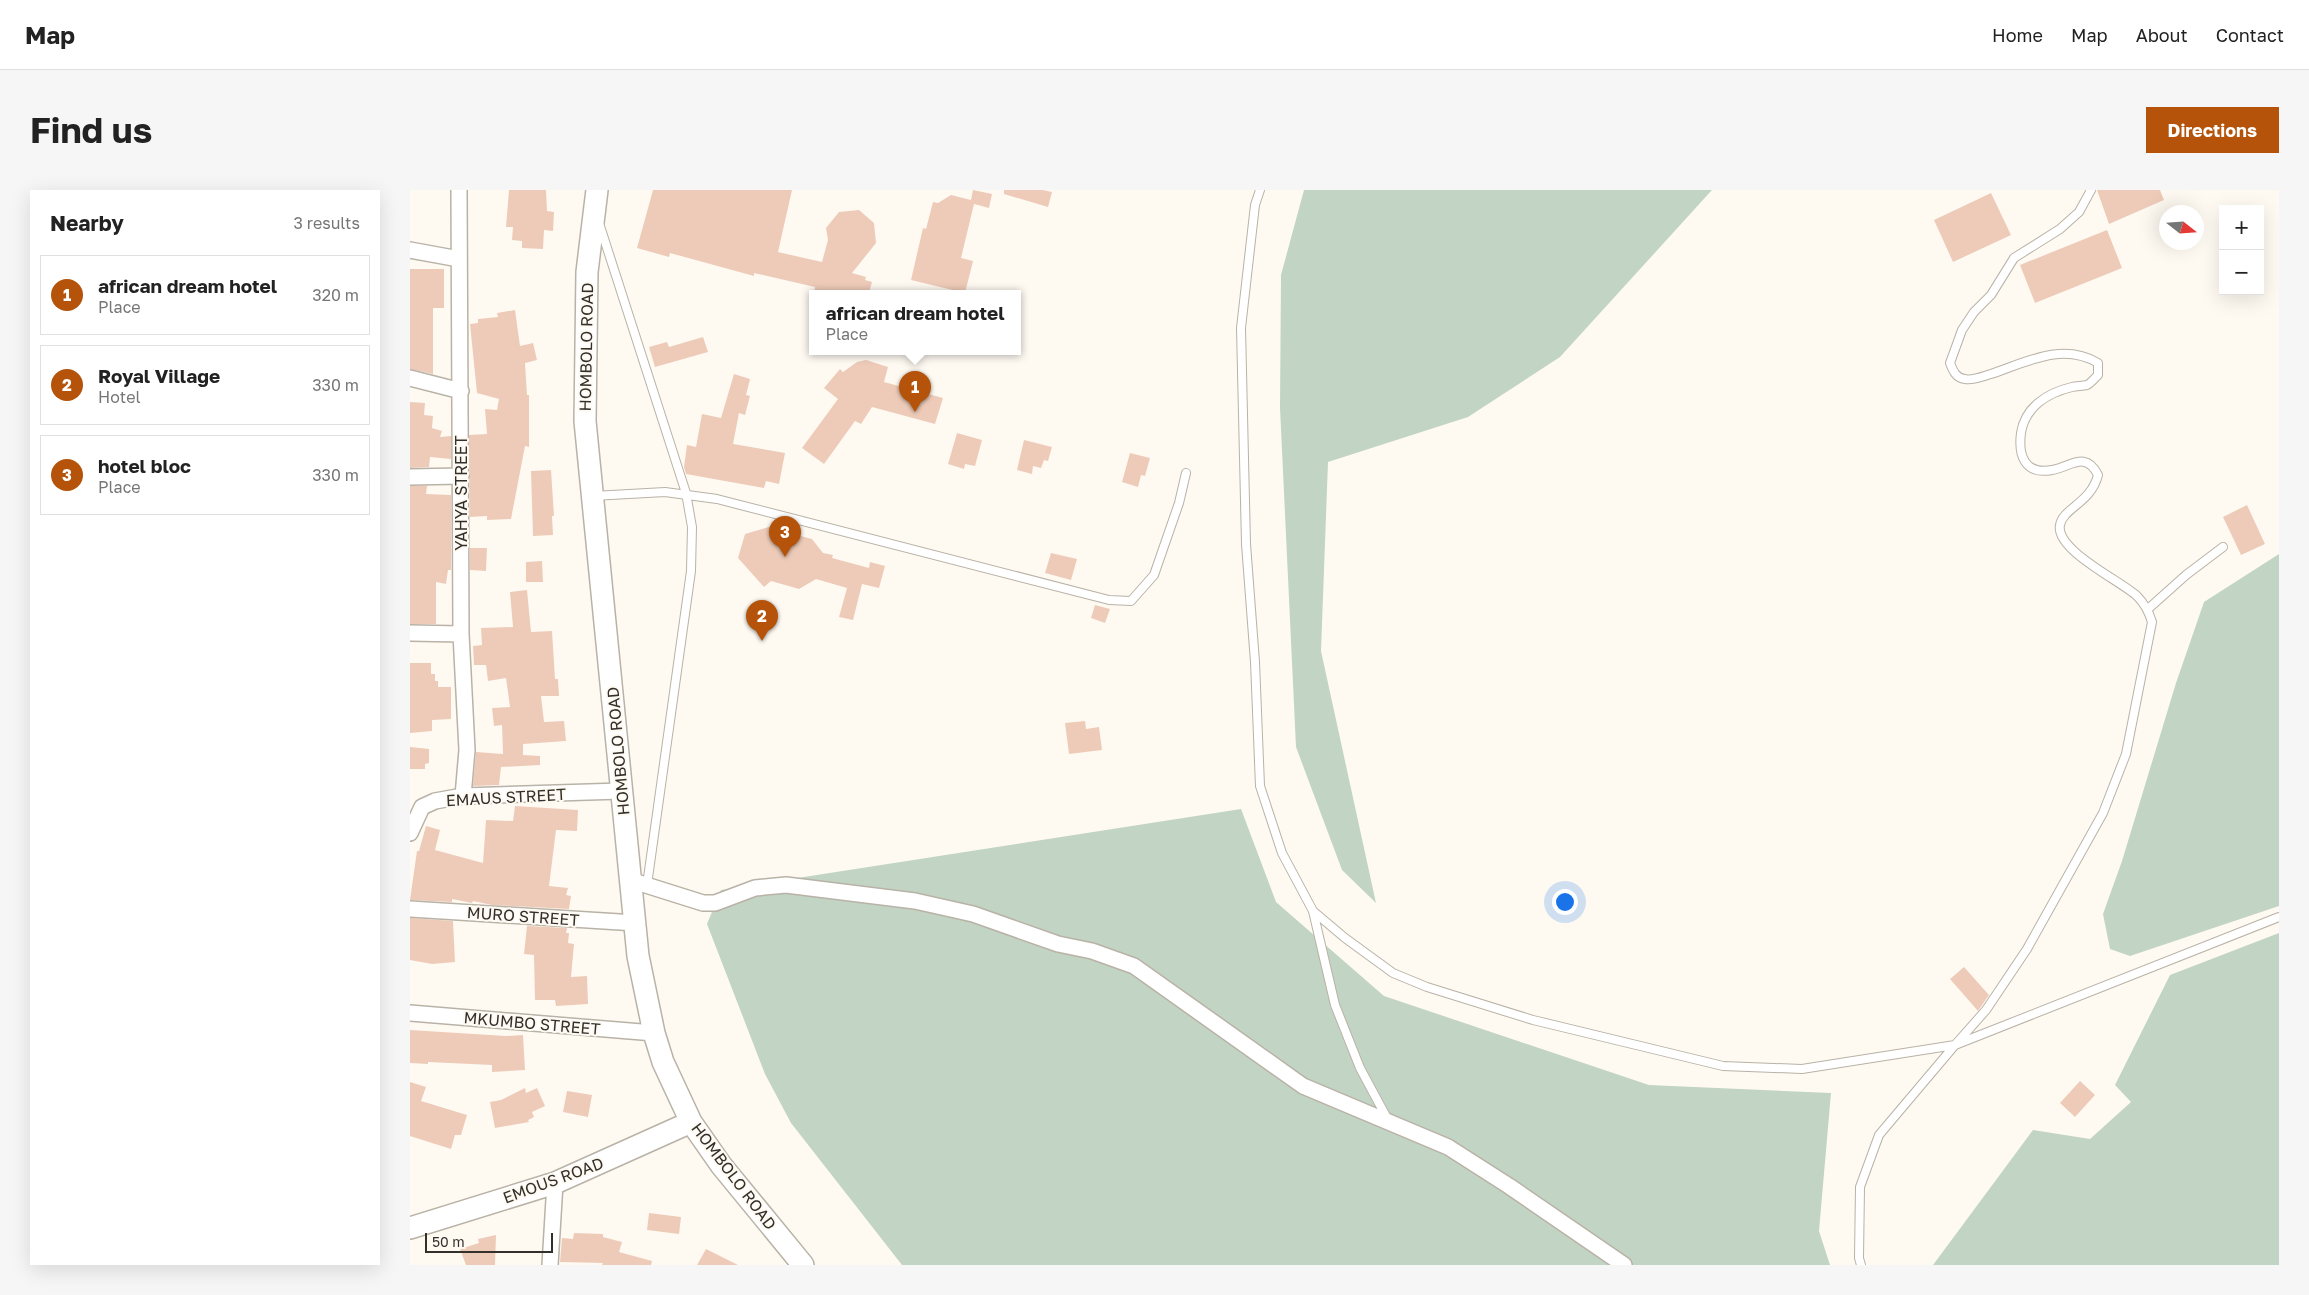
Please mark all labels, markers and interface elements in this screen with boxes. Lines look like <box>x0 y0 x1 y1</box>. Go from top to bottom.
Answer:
text: Map <box>25 20 75 49</box>
text: Home <box>1992 24 2043 46</box>
text: Map <box>2071 24 2108 46</box>
text: About <box>2136 24 2188 46</box>
text: Contact <box>2216 24 2284 46</box>
button: Directions <box>2146 107 2279 153</box>
text: Find us <box>30 109 152 151</box>
north arrow <box>2159 205 2204 250</box>
map controls <box>2219 205 2264 295</box>
button: + <box>2219 205 2264 250</box>
text: Nearby <box>50 210 124 236</box>
text: 3 results <box>293 213 360 233</box>
button: − <box>2219 250 2264 295</box>
text: african dream hotel <box>98 274 277 297</box>
street label: HOMBOLO ROAD <box>575 282 597 412</box>
text: 1 <box>63 285 71 305</box>
text: 320 m <box>312 285 359 305</box>
popup <box>809 290 1021 355</box>
text: Place <box>98 297 141 317</box>
text: african dream hotel <box>825 301 1005 324</box>
text: Place <box>825 324 868 344</box>
text: Royal Village <box>98 364 220 387</box>
pin: 1 <box>899 371 931 412</box>
text: 2 <box>62 375 72 395</box>
text: 330 m <box>312 375 359 395</box>
text: Hotel <box>98 387 141 407</box>
street label: YAHYA STREET <box>451 435 471 551</box>
text: hotel bloc <box>98 454 191 477</box>
text: 3 <box>62 465 72 485</box>
text: 330 m <box>312 465 359 485</box>
text: Place <box>98 477 141 497</box>
pin: 3 <box>769 516 801 557</box>
pin: 2 <box>746 600 778 641</box>
street label: HOMBOLO ROAD <box>602 686 634 816</box>
street label: EMAUS STREET <box>445 784 567 810</box>
your location <box>1552 889 1578 915</box>
street label: MURO STREET <box>466 902 580 930</box>
street label: MKUMBO STREET <box>463 1007 601 1039</box>
street label: HOMBOLO ROAD <box>687 1119 781 1233</box>
street label: EMOUS ROAD <box>500 1153 606 1207</box>
scale bar <box>425 1230 552 1253</box>
text: 50 m <box>432 1233 465 1250</box>

